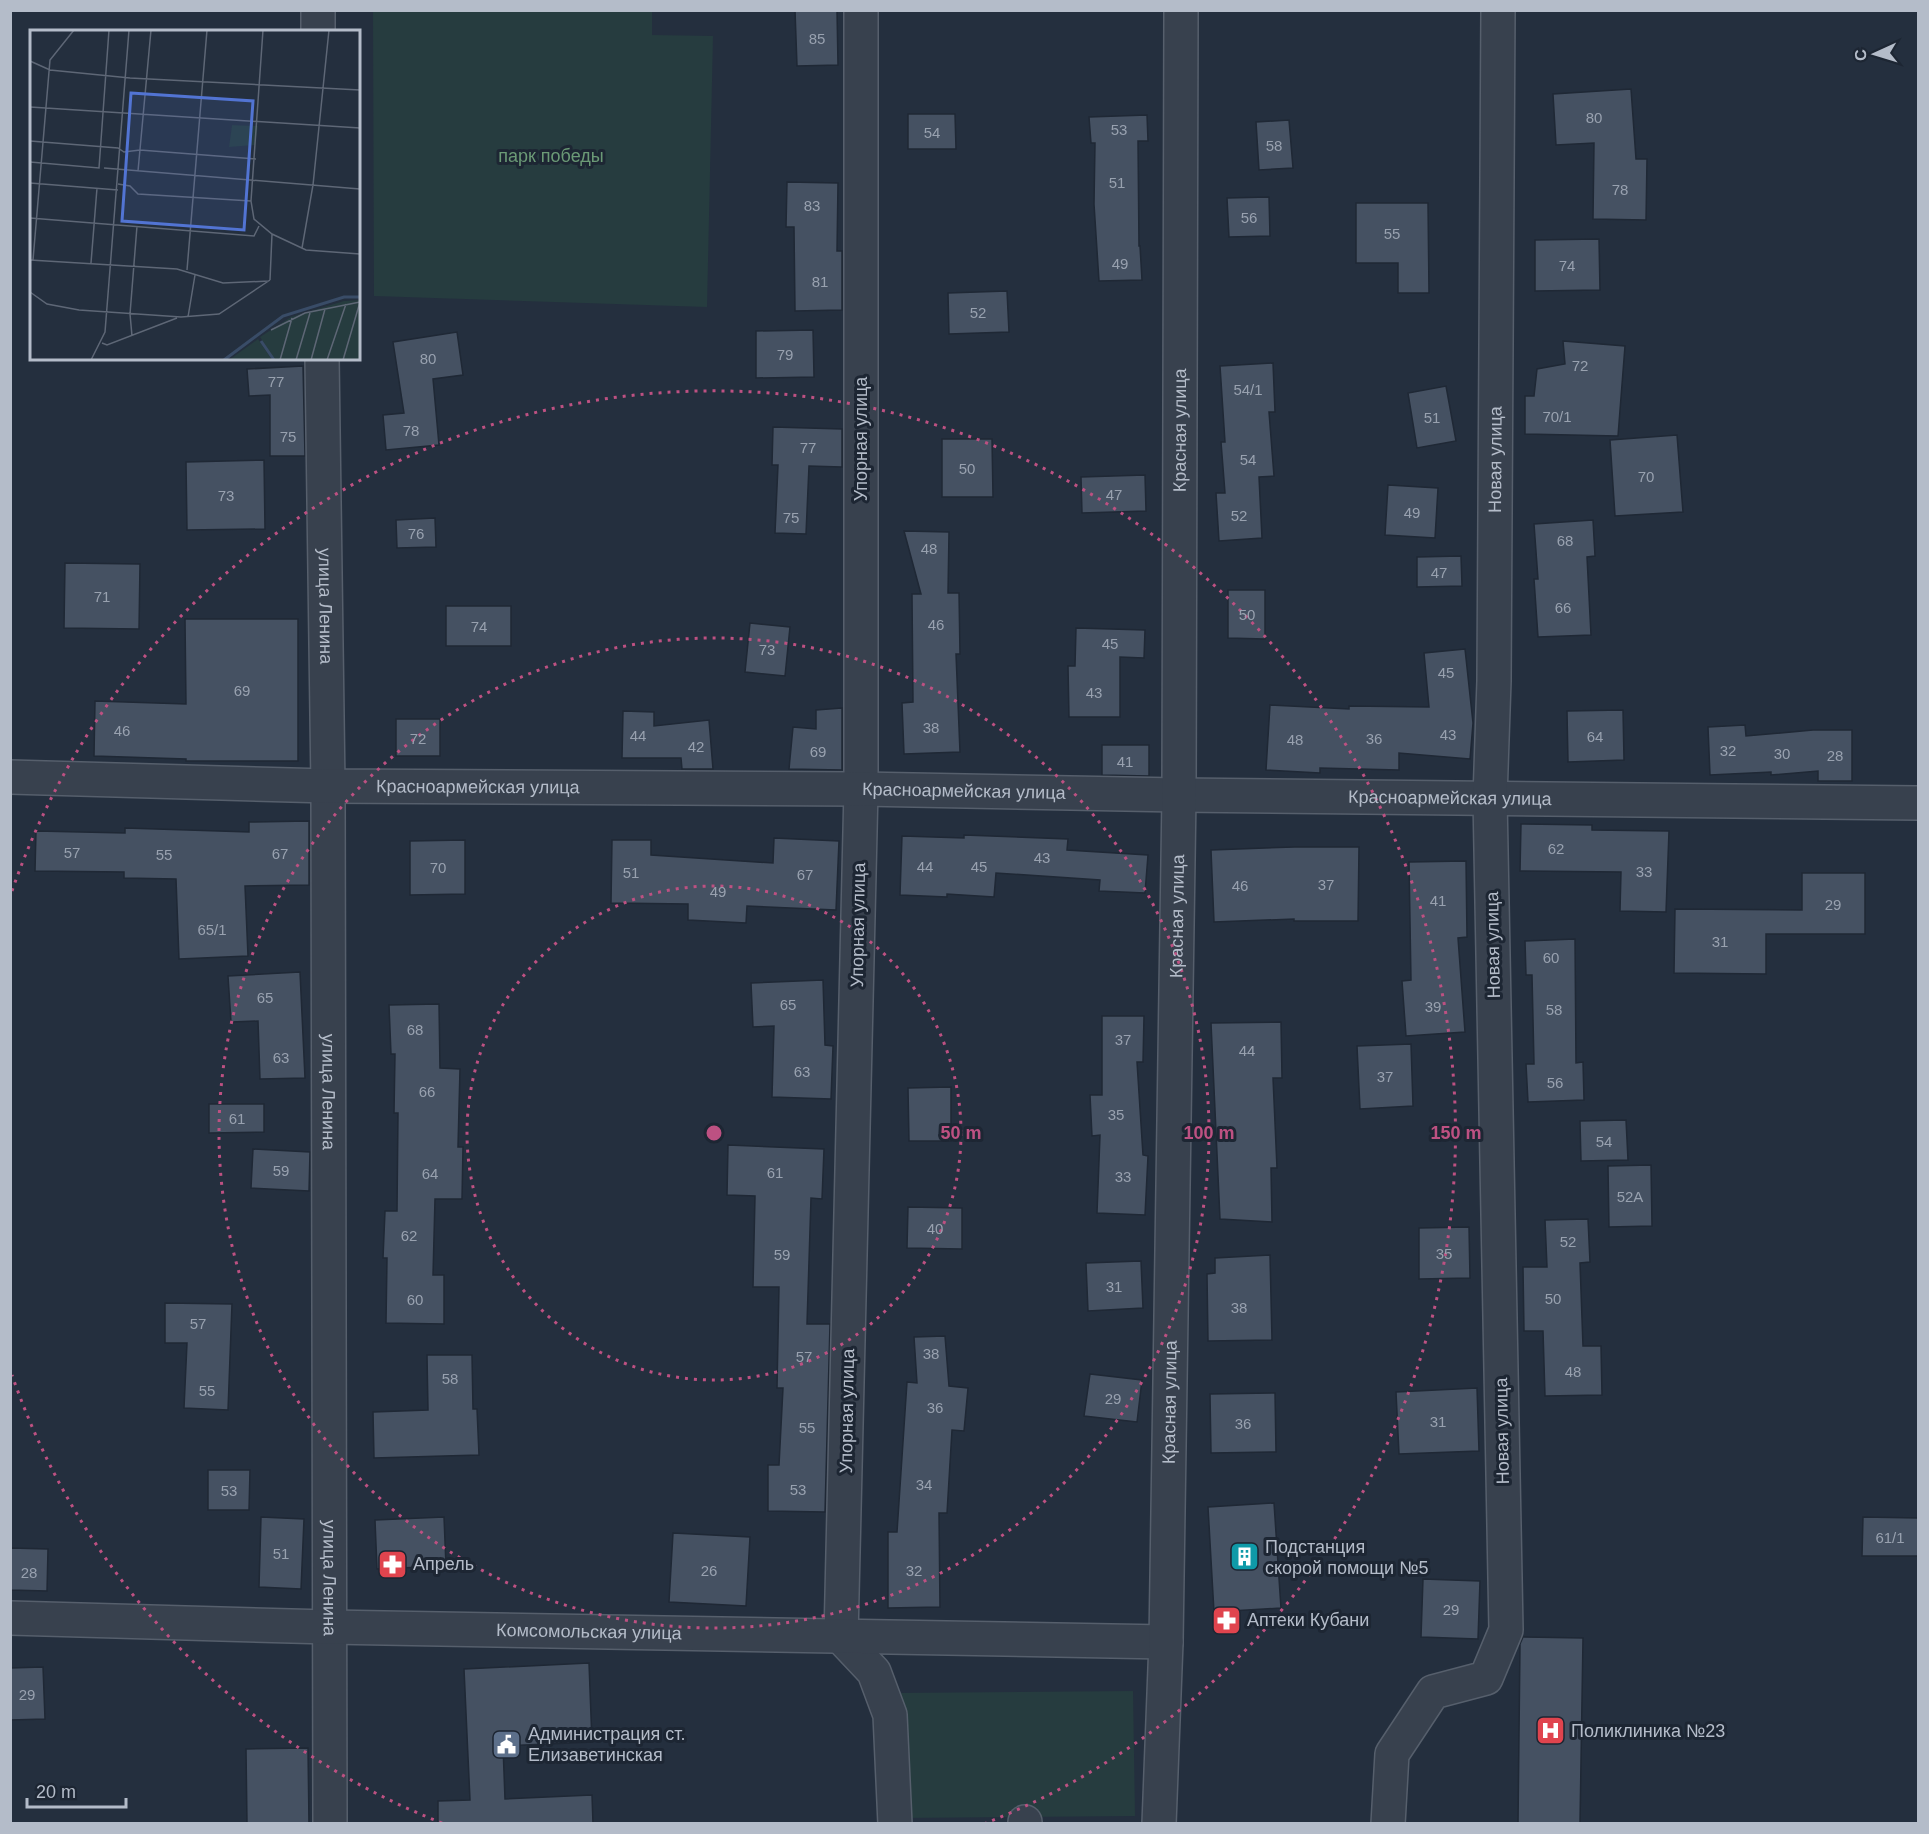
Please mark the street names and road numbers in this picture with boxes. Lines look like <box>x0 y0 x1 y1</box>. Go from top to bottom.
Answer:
street label: Красная улица <box>1170 367 1190 492</box>
street label: Упорная улица <box>851 376 871 501</box>
street label: Новая улица <box>1485 405 1506 513</box>
street label: улица Ленина <box>315 548 336 665</box>
street label: Красноармейская улица <box>376 776 581 797</box>
street label: Красноармейская улица <box>862 779 1067 803</box>
street label: Красноармейская улица <box>1348 787 1553 809</box>
street label: Красная улица <box>1166 853 1188 978</box>
street label: Упорная улица <box>847 862 869 987</box>
street label: Новая улица <box>1482 891 1504 998</box>
street label: улица Ленина <box>318 1034 339 1151</box>
street label: Красная улица <box>1159 1339 1181 1464</box>
street label: Упорная улица <box>836 1348 858 1473</box>
street label: Новая улица <box>1491 1377 1513 1484</box>
street label: улица Ленина <box>319 1520 340 1637</box>
street label: Комсомольская улица <box>496 1620 683 1643</box>

